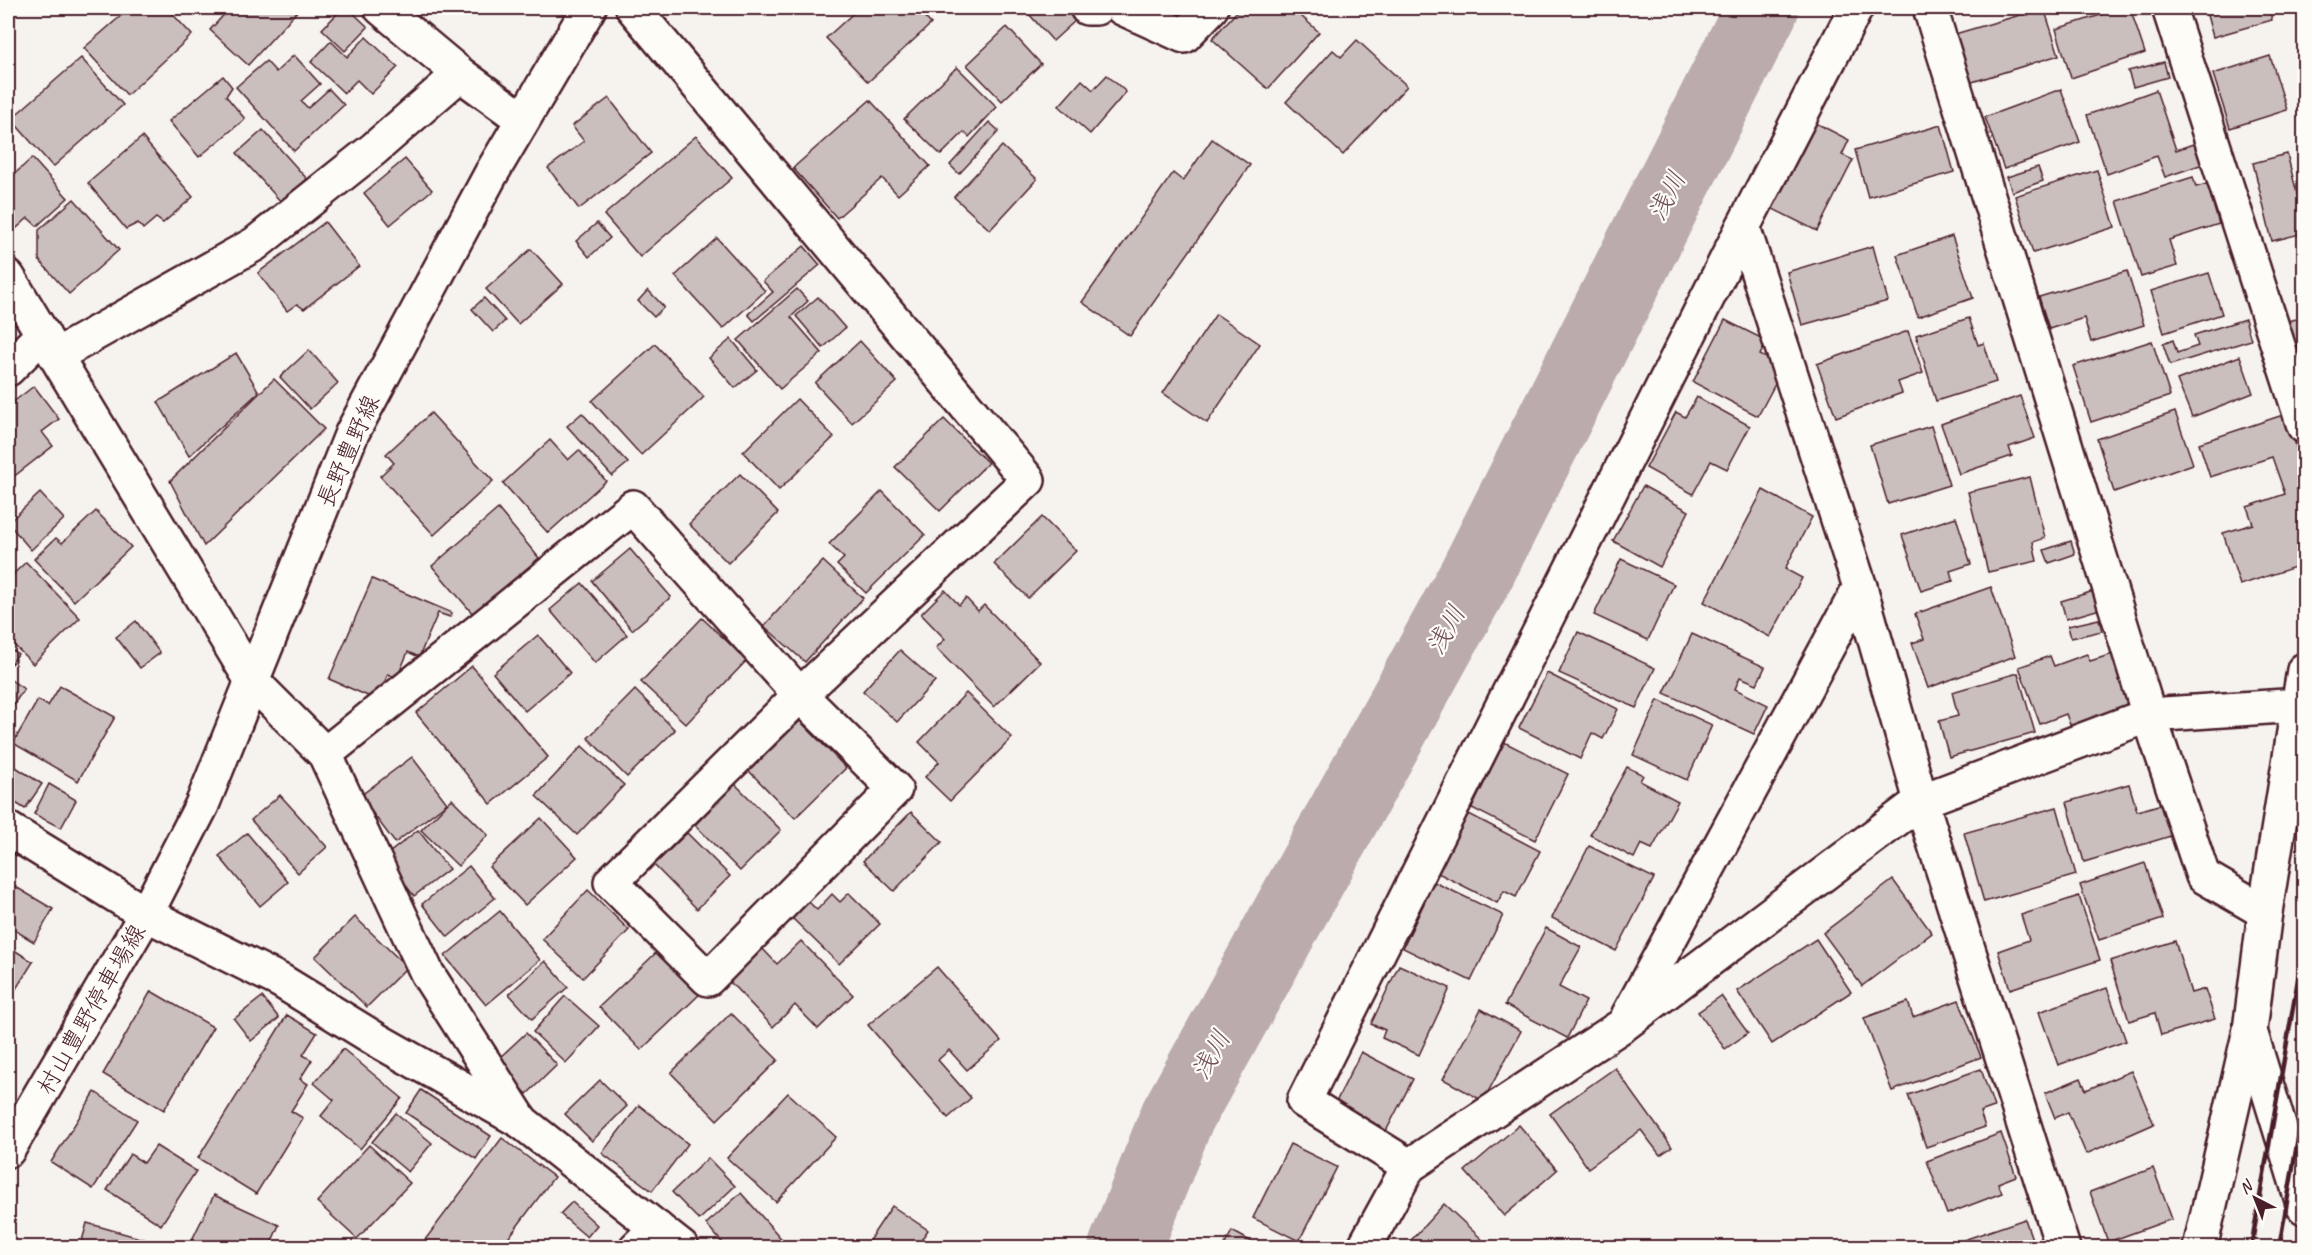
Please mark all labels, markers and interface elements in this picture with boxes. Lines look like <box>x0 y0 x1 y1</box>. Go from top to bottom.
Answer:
water label: 浅川 <box>1640 165 1694 227</box>
street label: 長野豊野線 <box>310 390 386 512</box>
water label: 浅川 <box>1419 599 1473 661</box>
street label: 村山豊野停車場線 <box>30 918 152 1100</box>
water label: 浅川 <box>1184 1024 1238 1086</box>
north arrow <box>2225 1168 2285 1228</box>
text: N <box>2235 1175 2258 1198</box>

